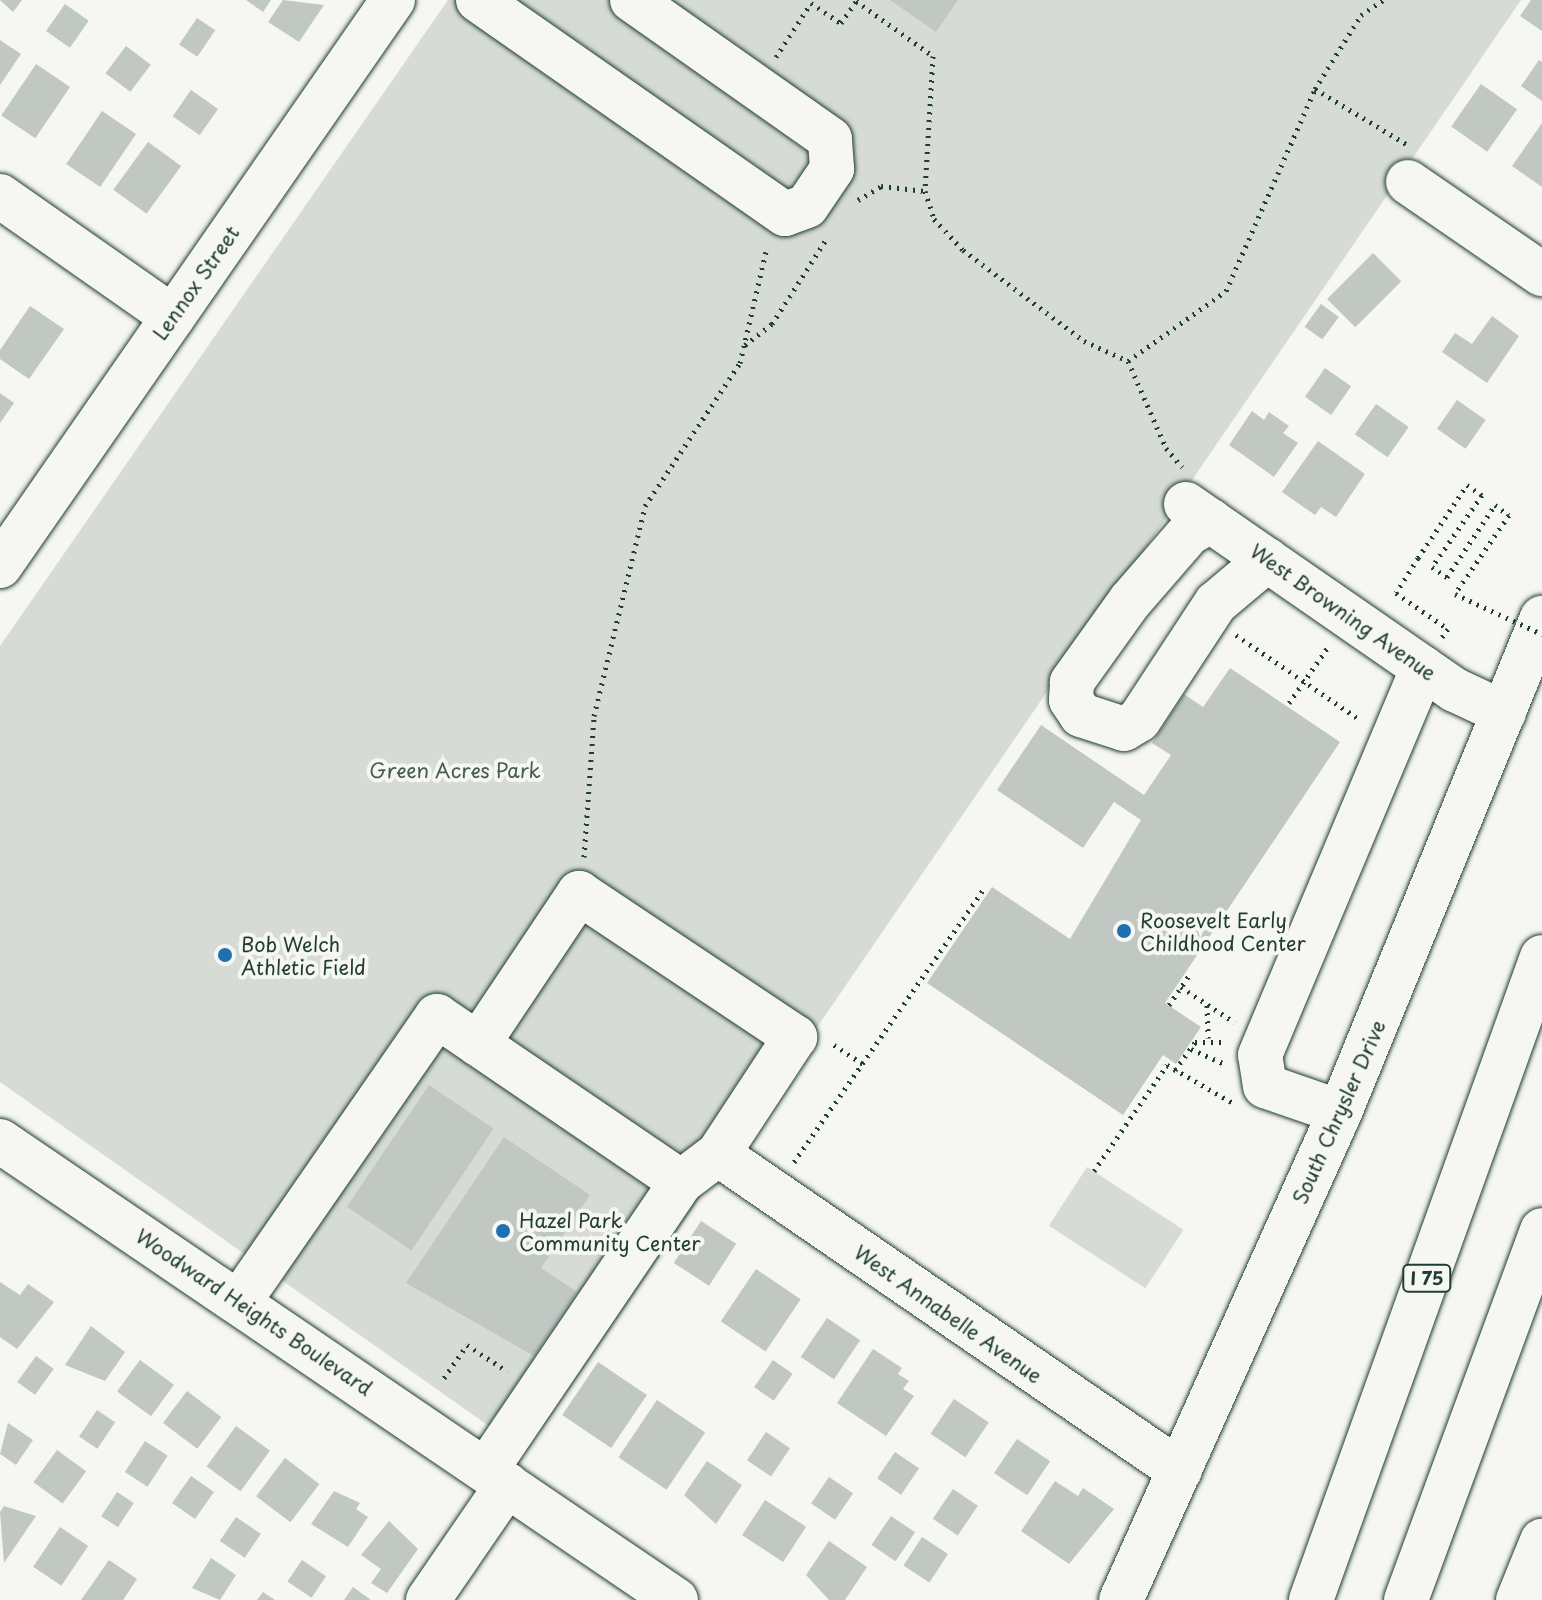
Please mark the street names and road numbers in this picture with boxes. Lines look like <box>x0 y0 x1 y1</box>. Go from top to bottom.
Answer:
street label: Lennox Street <box>148 221 244 345</box>
street label: West Browning Avenue <box>1246 539 1440 685</box>
street label: South Chrysler Drive <box>1287 1015 1391 1209</box>
street label: Woodward Heights Boulevard <box>130 1223 378 1401</box>
street label: West Annabelle Avenue <box>850 1240 1046 1388</box>
road number: I 75 <box>1401 1264 1453 1292</box>

